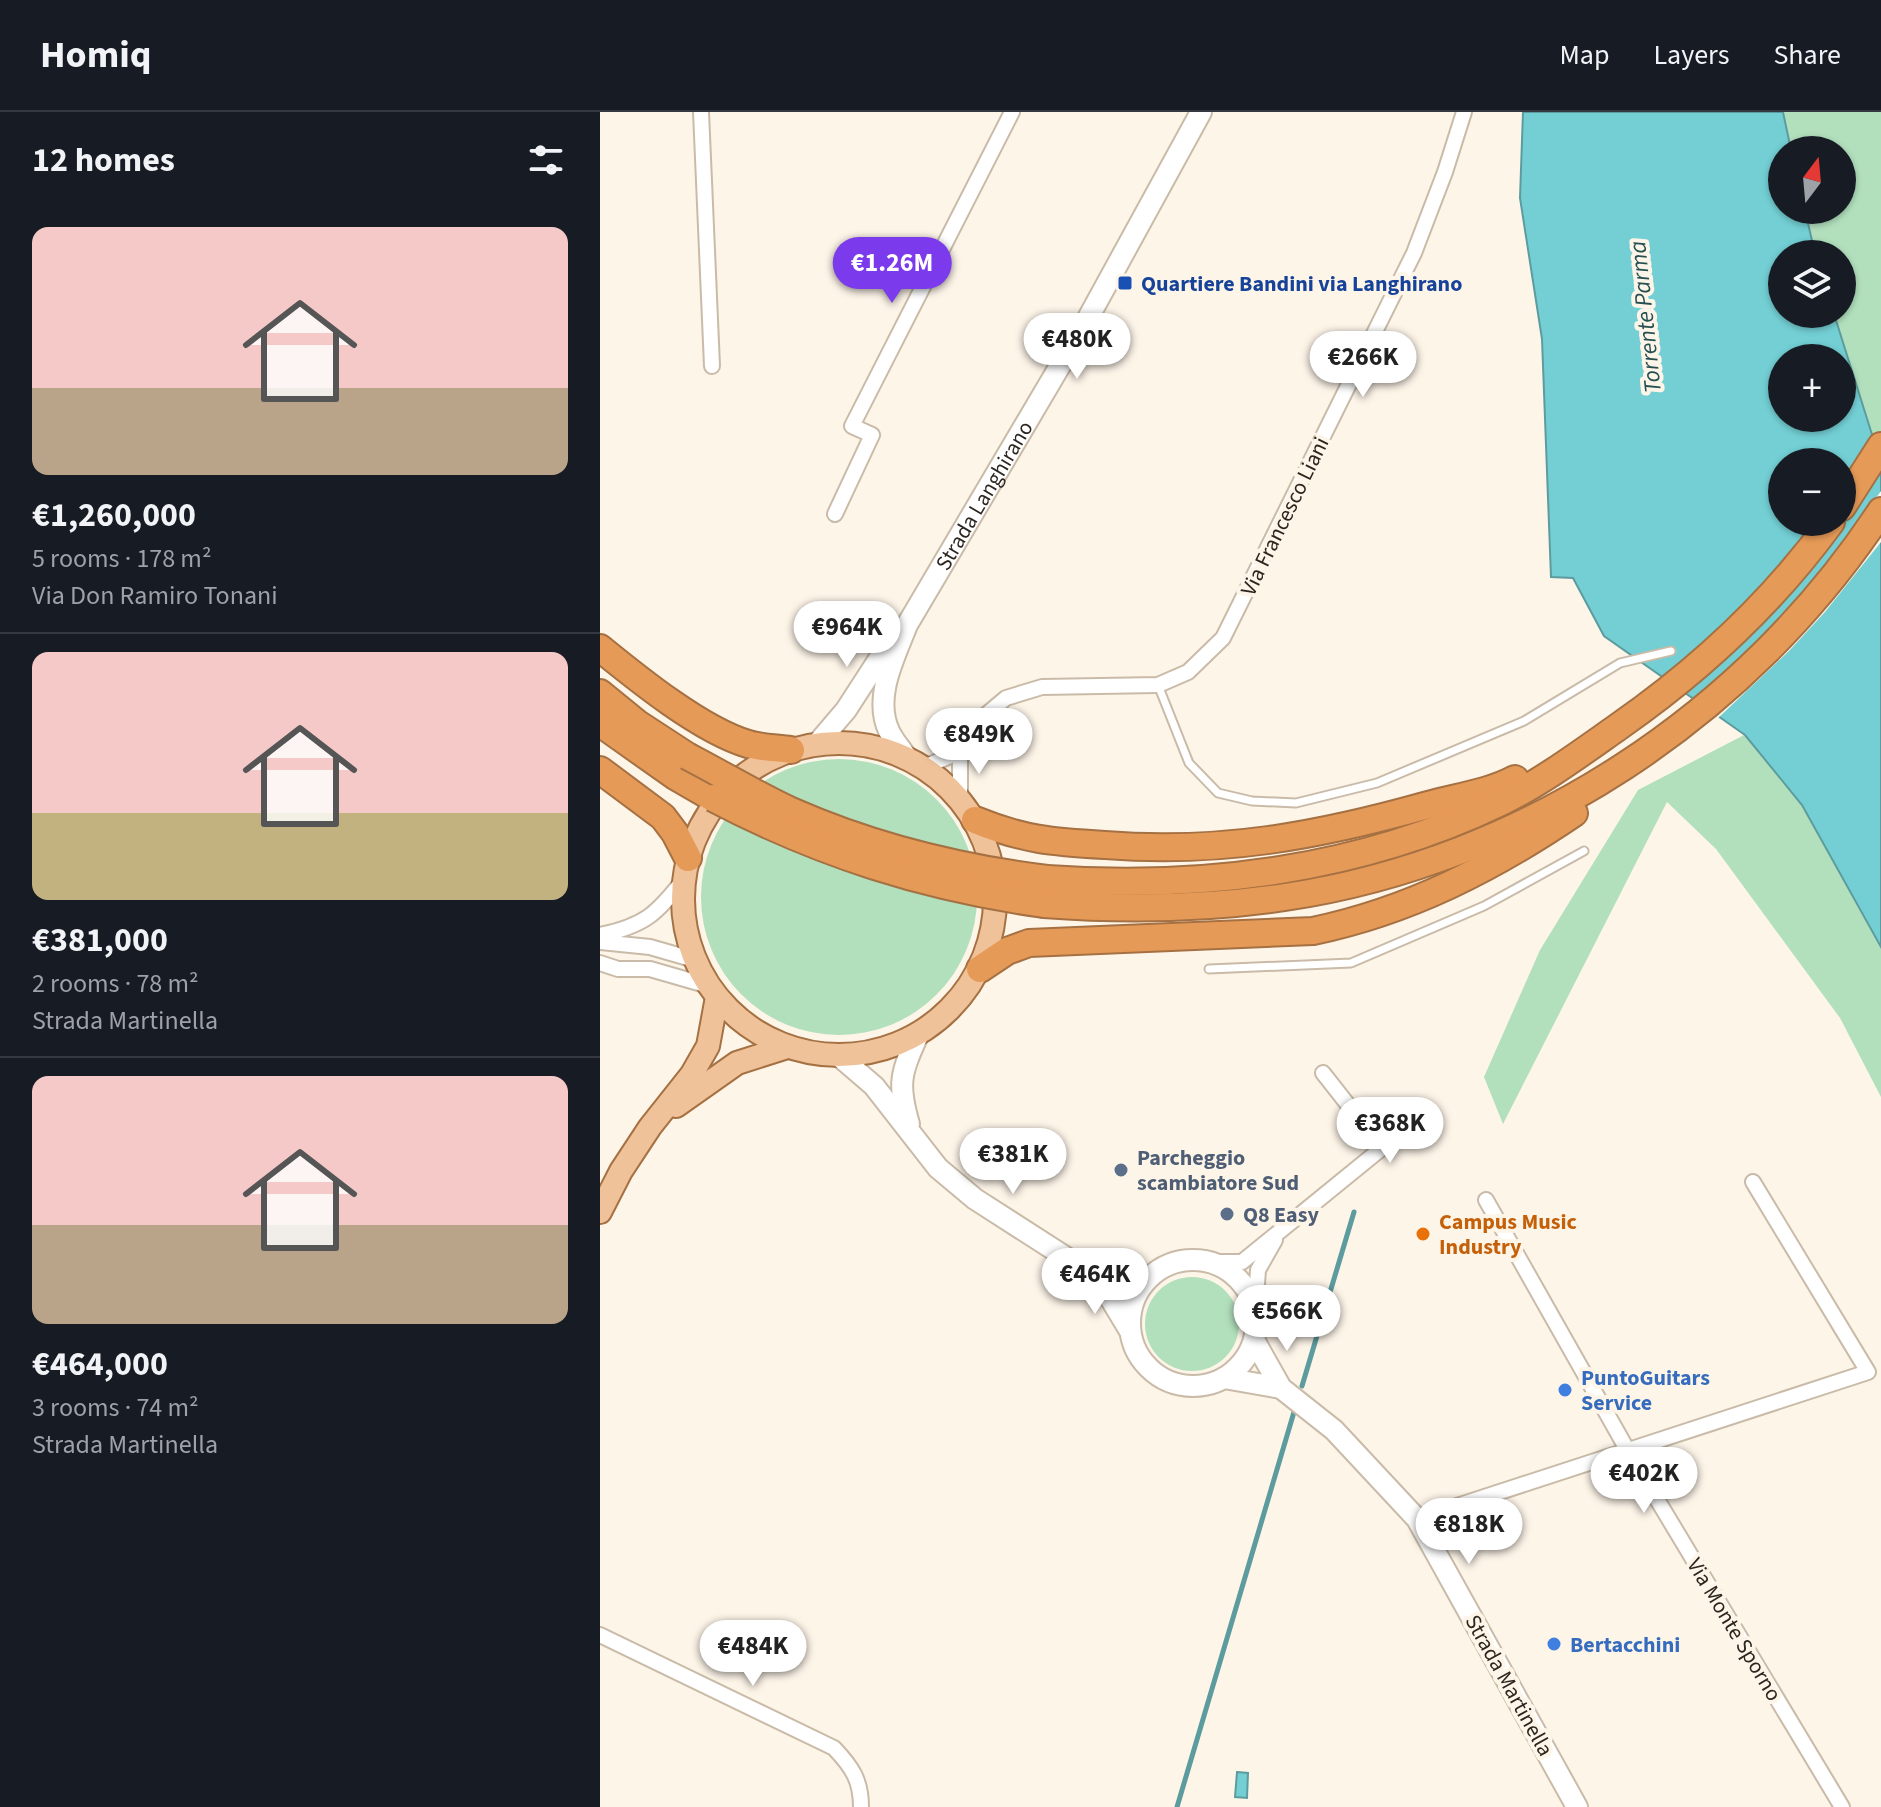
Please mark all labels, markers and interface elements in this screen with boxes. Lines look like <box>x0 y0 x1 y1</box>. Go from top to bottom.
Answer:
text: Homiq <box>40 28 152 82</box>
text: Map <box>1559 35 1609 75</box>
text: Layers <box>1653 35 1729 75</box>
text: Share <box>1773 35 1841 75</box>
text: 12 homes <box>32 136 175 185</box>
north arrow <box>1768 136 1856 224</box>
map controls <box>1768 136 1856 536</box>
icon: filters <box>524 138 568 182</box>
pin: €1.26M <box>827 237 957 305</box>
water label: Torrente Parma <box>1620 239 1671 395</box>
button: layers <box>1768 240 1856 328</box>
text: €1.26M <box>851 244 933 281</box>
place label: Quartiere Bandini via Langhirano <box>1141 268 1462 300</box>
marker: Quartiere Bandini via Langhirano <box>1116 274 1134 292</box>
icon: home <box>228 279 372 423</box>
pin: €480K <box>1021 313 1133 381</box>
text: €480K <box>1042 320 1112 357</box>
pin: €266K <box>1307 331 1419 399</box>
text: €266K <box>1328 338 1398 375</box>
button: + <box>1768 344 1856 432</box>
street label: Strada Langhirano <box>928 415 1041 577</box>
street label: Via Francesco Liani <box>1233 432 1337 601</box>
button: − <box>1768 448 1856 536</box>
text: €1,260,000 <box>32 491 196 540</box>
text: 5 rooms · 178 m² <box>32 540 211 577</box>
text: Via Don Ramiro Tonani <box>32 577 278 614</box>
pin: €964K <box>791 601 903 669</box>
text: €964K <box>812 608 882 645</box>
icon: home <box>228 704 372 848</box>
pin: €849K <box>923 708 1035 776</box>
text: €849K <box>944 715 1014 752</box>
text: €381,000 <box>32 916 168 965</box>
text: 2 rooms · 78 m² <box>32 965 199 1002</box>
text: Strada Martinella <box>32 1002 218 1039</box>
pin: €368K <box>1334 1097 1446 1165</box>
text: €368K <box>1355 1104 1425 1141</box>
icon: home <box>228 1128 372 1272</box>
pin: €381K <box>957 1128 1069 1196</box>
text: €381K <box>978 1135 1048 1172</box>
place label: Parcheggio scambiatore Sud <box>1137 1142 1299 1199</box>
marker: Parcheggio scambiatore Sud <box>1112 1161 1130 1179</box>
place label: Q8 Easy <box>1243 1199 1319 1231</box>
marker: Q8 Easy <box>1218 1205 1236 1223</box>
place label: Campus Music Industry <box>1439 1206 1577 1263</box>
marker: Campus Music Industry <box>1414 1225 1432 1243</box>
pin: €464K <box>1039 1248 1151 1316</box>
text: €464K <box>1060 1255 1130 1292</box>
pin: €566K <box>1231 1285 1343 1353</box>
text: €566K <box>1252 1292 1322 1329</box>
text: €464,000 <box>32 1340 168 1389</box>
place label: PuntoGuitars Service <box>1581 1362 1710 1419</box>
marker: PuntoGuitars Service <box>1556 1381 1574 1399</box>
text: 3 rooms · 74 m² <box>32 1389 199 1426</box>
text: Strada Martinella <box>32 1426 218 1463</box>
pin: €402K <box>1588 1447 1700 1515</box>
text: €402K <box>1609 1454 1679 1491</box>
pin: €818K <box>1413 1498 1525 1566</box>
text: €818K <box>1434 1505 1504 1542</box>
street label: Via Monte Sporno <box>1679 1552 1790 1707</box>
street label: Strada Martinella <box>1457 1609 1561 1762</box>
pin: €484K <box>697 1620 809 1688</box>
text: €484K <box>718 1627 788 1664</box>
place label: Bertacchini <box>1570 1629 1680 1661</box>
marker: Bertacchini <box>1545 1635 1563 1653</box>

